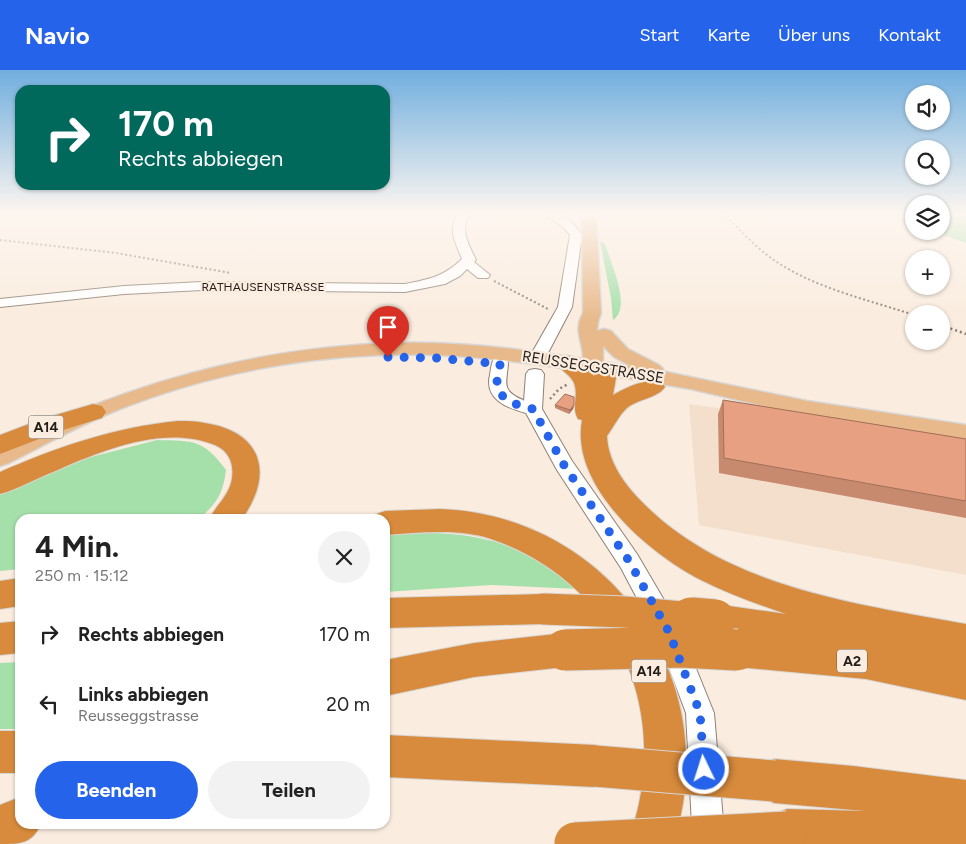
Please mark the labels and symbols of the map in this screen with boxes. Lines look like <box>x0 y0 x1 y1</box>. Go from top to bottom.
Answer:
street label: RATHAUSENSTRASSE <box>202 280 325 294</box>
pin <box>367 306 409 357</box>
street label: REUSSEGGSTRASSE <box>521 347 665 387</box>
road number: A14 <box>28 416 64 438</box>
road number: A2 <box>837 650 867 672</box>
road number: A14 <box>632 660 666 682</box>
position arrow <box>677 742 729 794</box>

